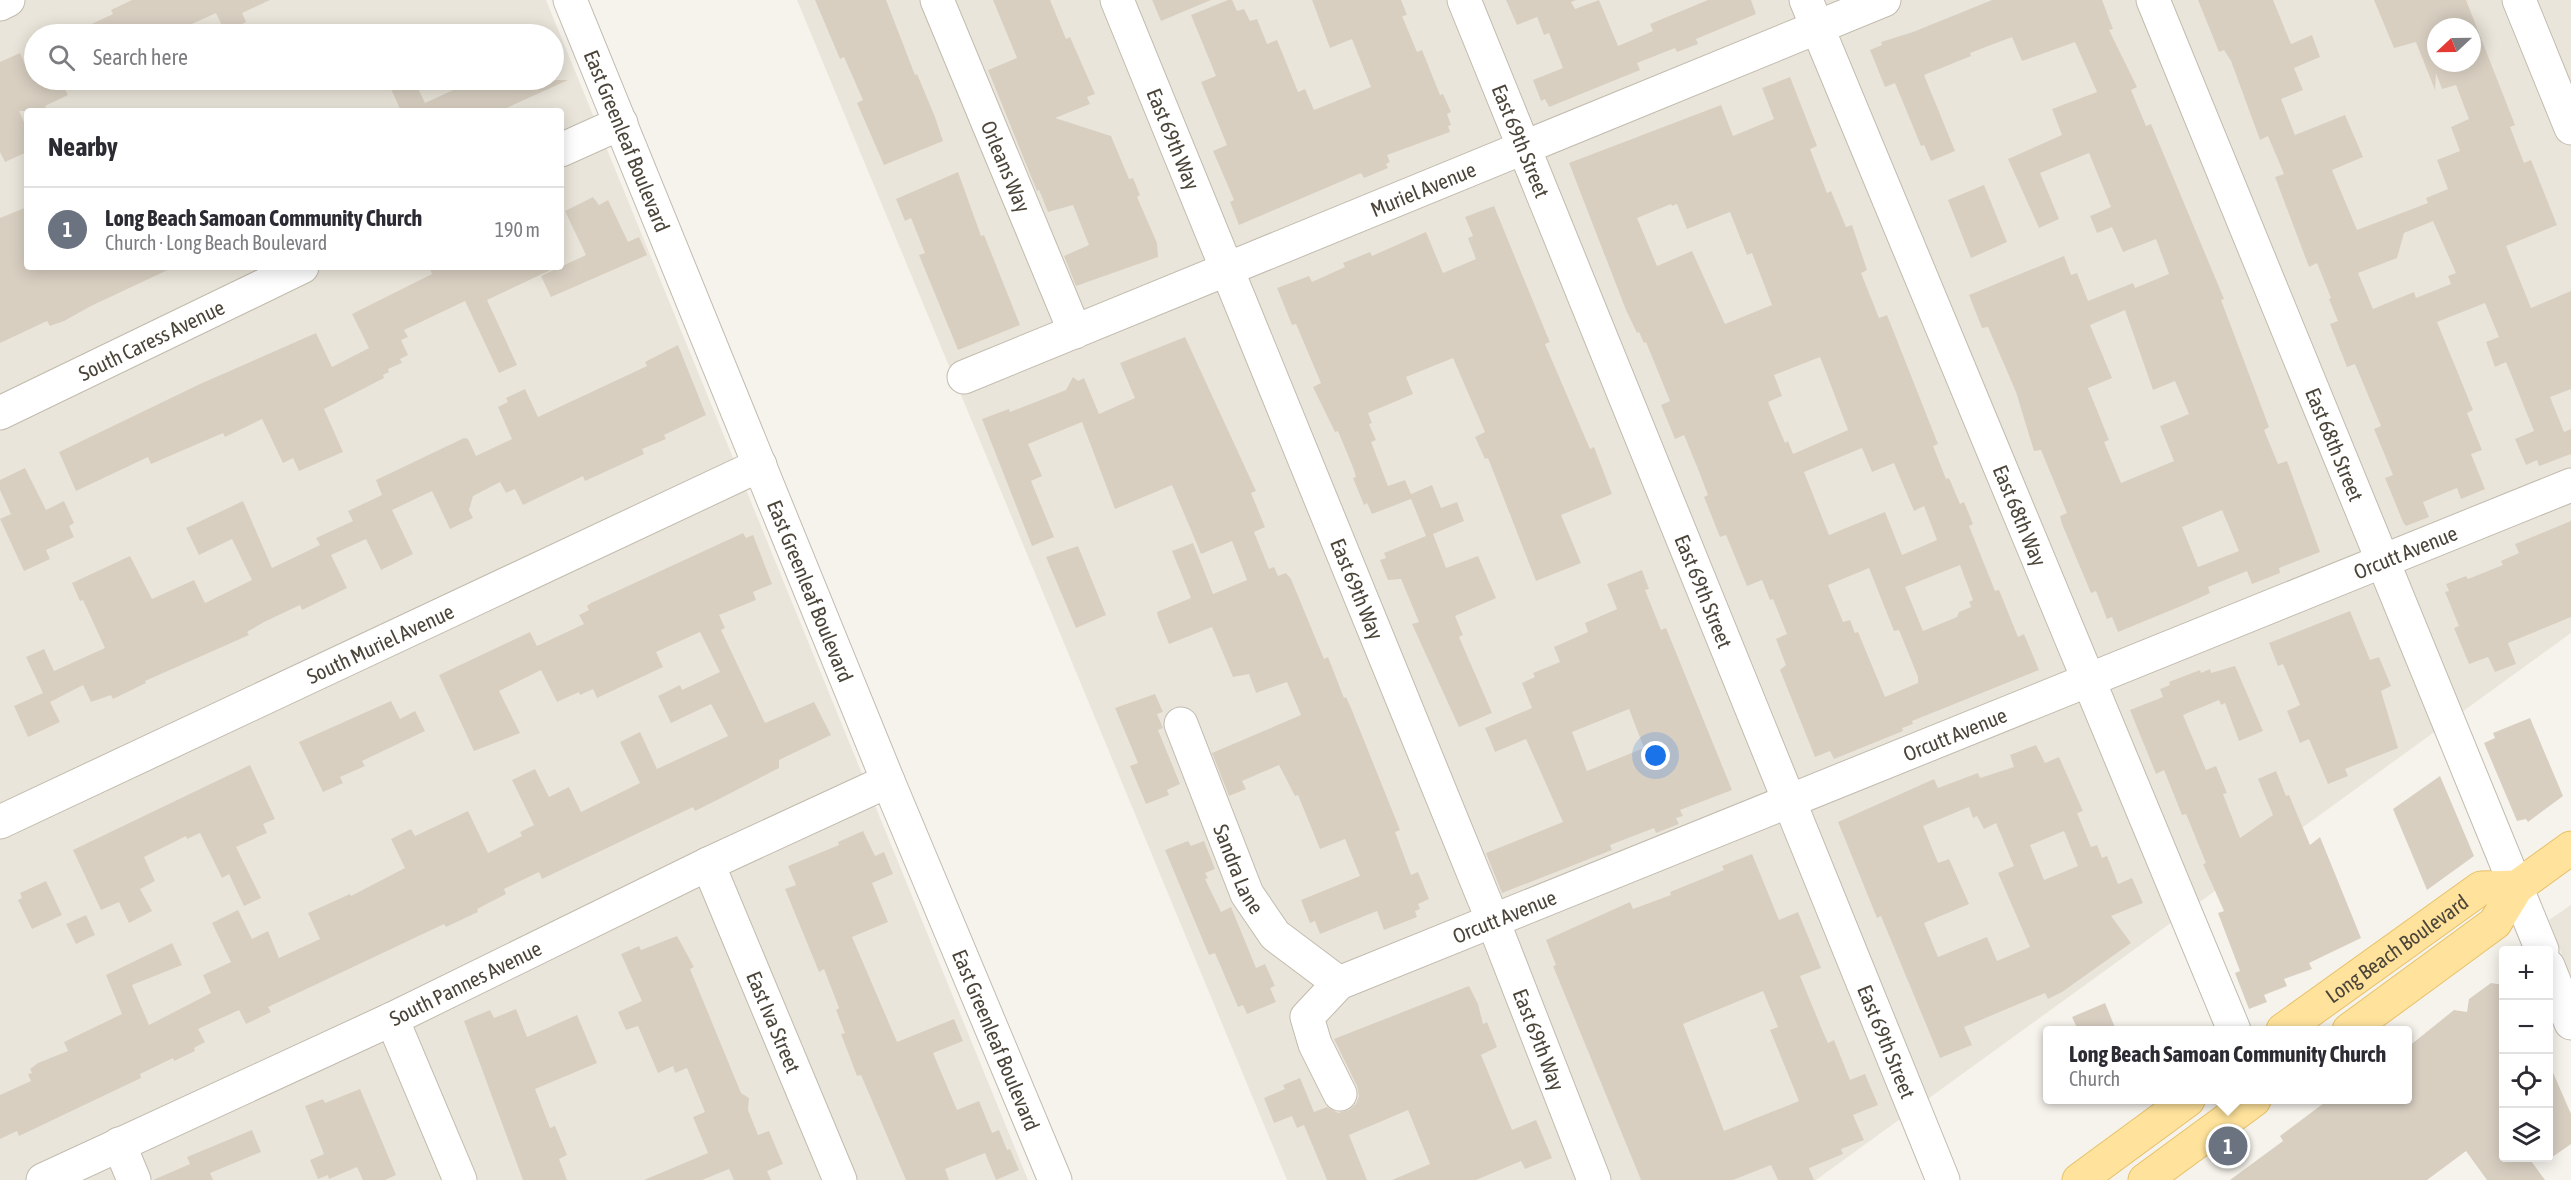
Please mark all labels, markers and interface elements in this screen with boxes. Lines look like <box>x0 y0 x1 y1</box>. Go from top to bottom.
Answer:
north arrow <box>2427 18 2481 72</box>
search box <box>24 24 564 90</box>
icon: search <box>45 41 78 74</box>
text: Search here <box>93 44 188 70</box>
street label: East Greenleaf Boulevard <box>580 46 675 235</box>
street label: East 69th Street <box>1487 81 1555 201</box>
street label: East 69th Way <box>1142 85 1205 193</box>
street label: Orleans Way <box>976 117 1036 216</box>
text: Nearby <box>48 132 118 162</box>
street label: Muriel Avenue <box>1367 157 1479 221</box>
text: Long Beach Samoan Community Church <box>105 205 422 231</box>
text: 1 <box>63 218 72 241</box>
text: 190 m <box>495 218 540 241</box>
text: Church · Long Beach Boulevard <box>105 231 327 254</box>
street label: South Caress Avenue <box>75 294 228 385</box>
street label: East 68th Street <box>2301 384 2369 504</box>
street label: East 68th Way <box>1989 461 2052 570</box>
street label: East Greenleaf Boulevard <box>763 497 858 685</box>
street label: Orcutt Avenue <box>2350 520 2461 584</box>
street label: East 69th Street <box>1670 531 1738 651</box>
street label: East 69th Way <box>1326 535 1389 643</box>
street label: South Muriel Avenue <box>303 599 457 688</box>
street label: Orcutt Avenue <box>1900 702 2010 766</box>
your location <box>1641 741 1670 770</box>
street label: Sandra Lane <box>1209 821 1269 918</box>
street label: Orcutt Avenue <box>1449 885 1560 948</box>
street label: Long Beach Boulevard <box>2321 889 2473 1008</box>
street label: South Pannes Avenue <box>385 936 545 1030</box>
street label: East Greenleaf Boulevard <box>948 946 1045 1134</box>
map controls <box>2499 946 2553 1162</box>
button: + <box>2499 946 2553 1000</box>
street label: East Iva Street <box>742 967 806 1076</box>
street label: East 69th Street <box>1853 981 1920 1102</box>
street label: East 69th Way <box>1509 985 1570 1094</box>
button: − <box>2499 1000 2553 1054</box>
popup <box>2043 1026 2412 1104</box>
text: Long Beach Samoan Community Church <box>2069 1041 2386 1067</box>
button: locate <box>2499 1054 2553 1108</box>
text: Church <box>2069 1067 2120 1090</box>
button: layers <box>2499 1108 2553 1162</box>
pin: 1 <box>2208 1124 2248 1168</box>

